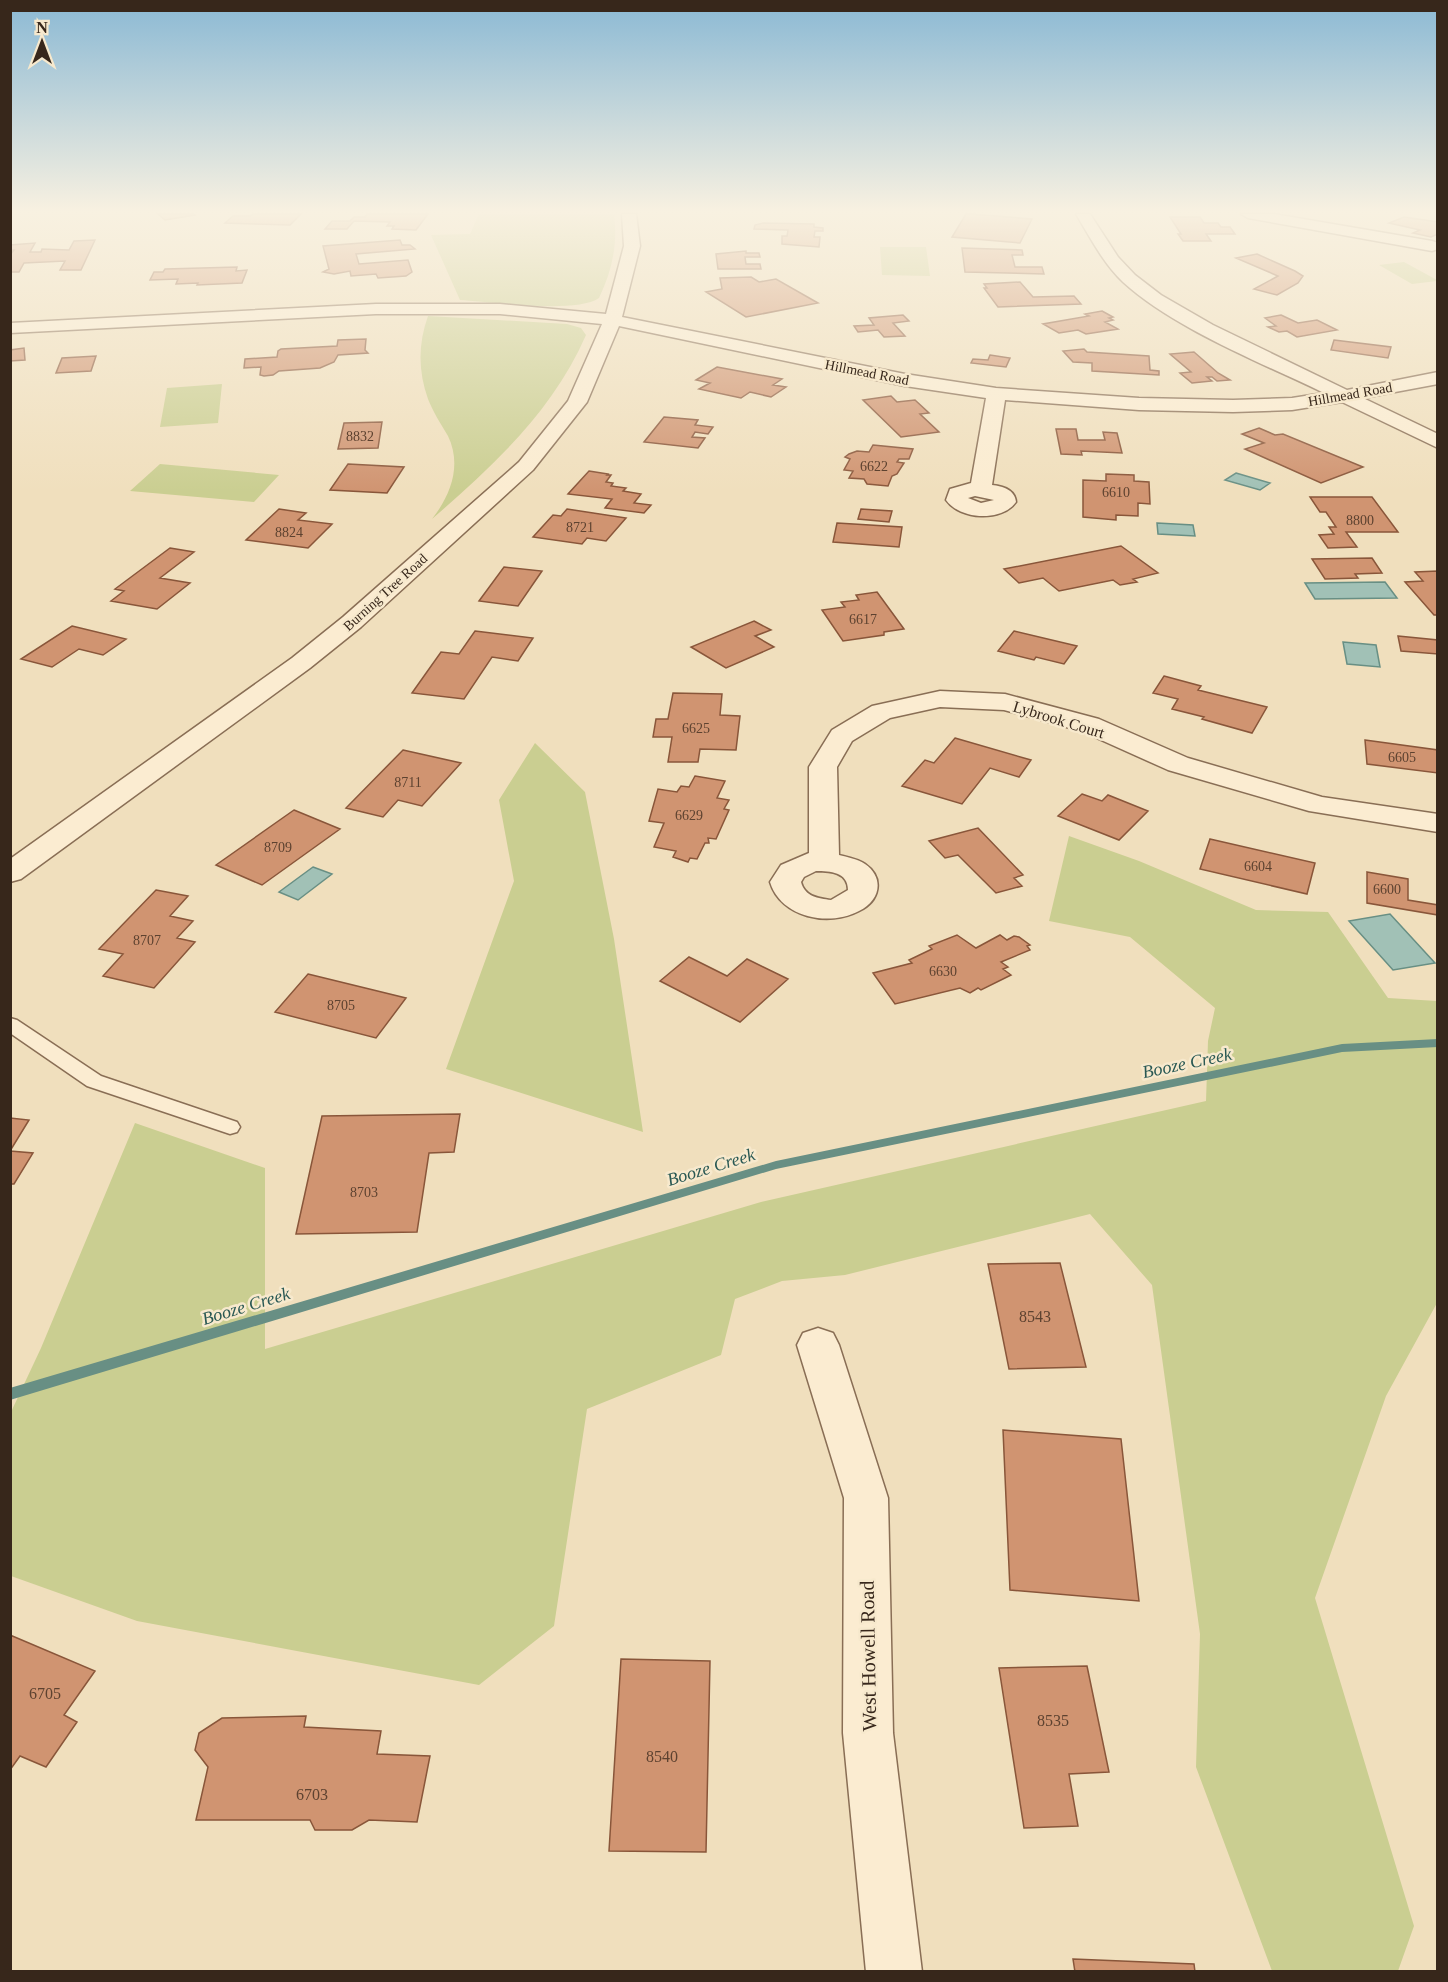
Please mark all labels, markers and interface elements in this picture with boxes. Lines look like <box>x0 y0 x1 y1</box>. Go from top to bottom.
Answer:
north arrow <box>12 12 72 72</box>
text: N <box>36 19 48 36</box>
street label: Hillmead Road <box>824 357 910 388</box>
street label: Hillmead Road <box>1307 380 1393 409</box>
house number: 8832 <box>346 429 374 444</box>
house number: 6622 <box>860 459 888 474</box>
house number: 6610 <box>1102 485 1130 500</box>
house number: 8800 <box>1346 513 1374 528</box>
house number: 8721 <box>566 520 594 535</box>
house number: 8824 <box>275 525 303 540</box>
street label: Burning Tree Road <box>340 551 430 634</box>
house number: 6617 <box>849 612 877 627</box>
street label: Lybrook Court <box>1011 698 1107 743</box>
house number: 6625 <box>682 721 710 736</box>
house number: 6605 <box>1388 750 1416 765</box>
house number: 8711 <box>394 775 422 790</box>
house number: 6629 <box>675 808 703 823</box>
house number: 8709 <box>264 840 292 855</box>
house number: 6604 <box>1244 859 1272 874</box>
house number: 6600 <box>1373 882 1401 897</box>
house number: 8707 <box>133 933 161 948</box>
house number: 6630 <box>929 964 957 979</box>
house number: 8705 <box>327 998 355 1013</box>
water label: Booze Creek <box>1141 1044 1234 1082</box>
water label: Booze Creek <box>665 1144 758 1190</box>
house number: 8703 <box>350 1185 378 1200</box>
water label: Booze Creek <box>200 1283 293 1329</box>
house number: 8543 <box>1019 1308 1051 1325</box>
street label: West Howell Road <box>856 1581 880 1731</box>
house number: 6705 <box>29 1685 61 1702</box>
house number: 8535 <box>1037 1712 1069 1729</box>
house number: 8540 <box>646 1748 678 1765</box>
house number: 6703 <box>296 1786 328 1803</box>

